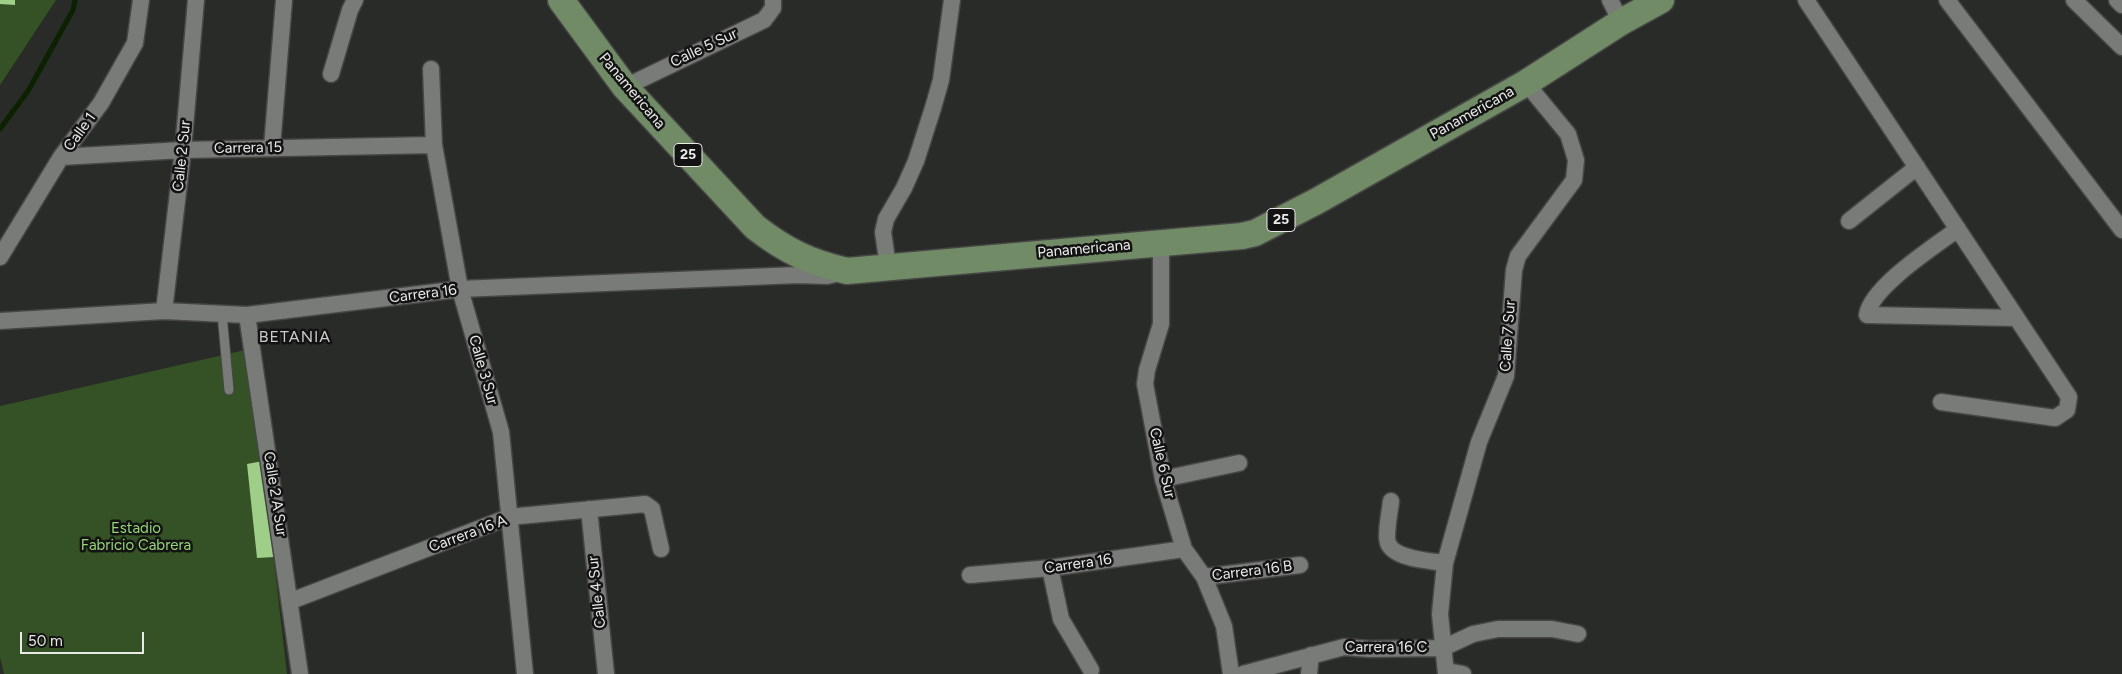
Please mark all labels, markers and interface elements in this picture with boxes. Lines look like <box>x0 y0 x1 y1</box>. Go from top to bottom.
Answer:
street label: Calle 5 Sur <box>668 25 740 71</box>
street label: Panamericana <box>595 49 669 133</box>
street label: Panamericana <box>1427 82 1517 144</box>
street label: Calle 1 <box>60 109 100 155</box>
street label: Calle 2 Sur <box>169 119 195 193</box>
street label: Carrera 15 <box>214 138 282 158</box>
road number: 25 <box>674 144 702 166</box>
road number: 25 <box>1267 208 1295 232</box>
street label: Panamericana <box>1037 236 1131 262</box>
street label: Carrera 16 <box>388 281 458 307</box>
street label: Calle 7 Sur <box>1497 300 1519 372</box>
district label: BETANIA <box>258 327 332 347</box>
street label: Calle 3 Sur <box>464 333 502 407</box>
street label: Calle 6 Sur <box>1145 426 1179 500</box>
street label: Calle 2 A Sur <box>259 450 291 538</box>
street label: Carrera 16 A <box>427 512 509 556</box>
park label: Estadio Fabricio Cabrera <box>81 520 191 555</box>
street label: Carrera 16 <box>1043 550 1113 578</box>
street label: Calle 4 Sur <box>584 555 610 629</box>
street label: Carrera 16 B <box>1211 557 1293 585</box>
scale bar <box>22 622 146 654</box>
text: 50 m <box>28 632 63 650</box>
street label: Carrera 16 C <box>1345 639 1427 657</box>

